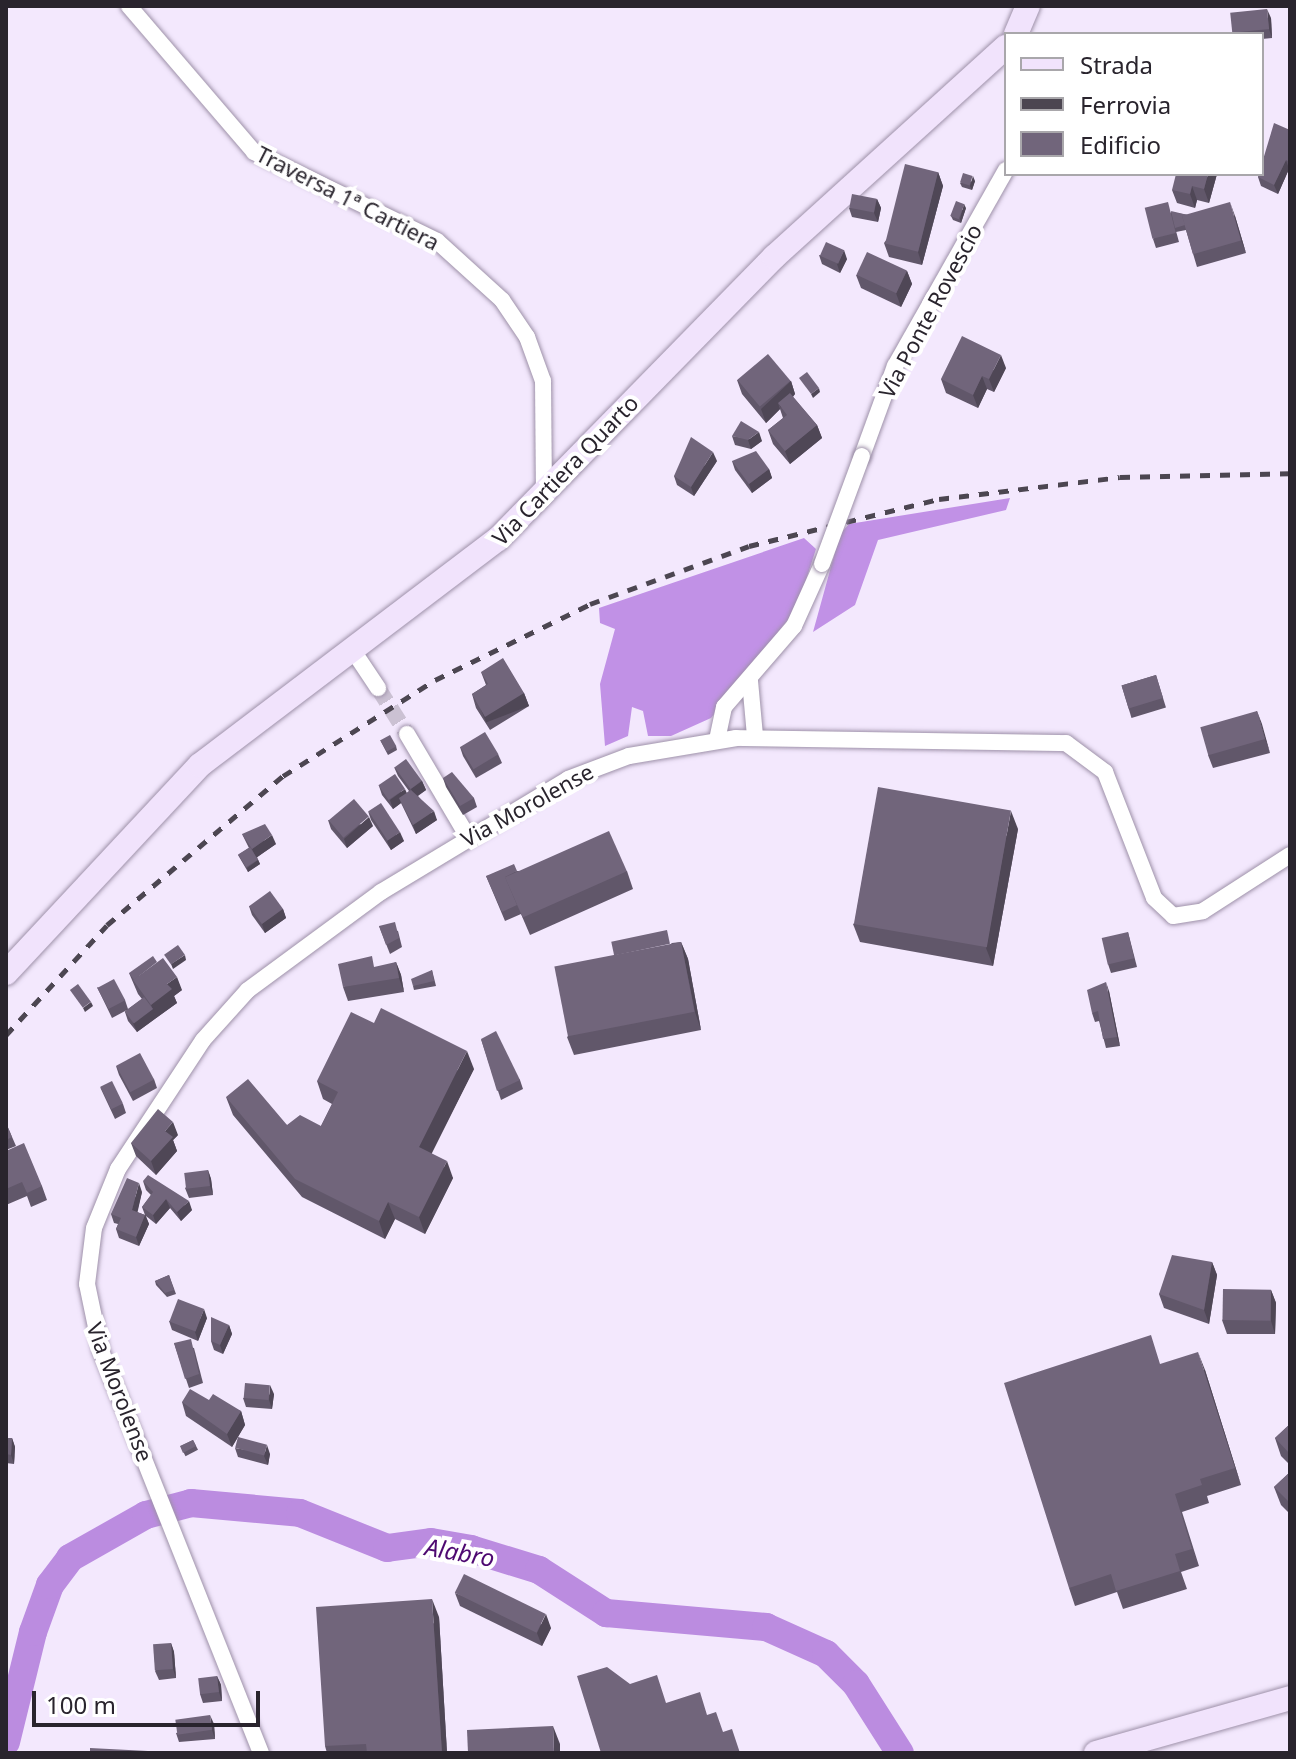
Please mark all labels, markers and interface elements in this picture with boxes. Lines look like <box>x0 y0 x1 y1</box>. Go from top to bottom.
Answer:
legend <box>1004 32 1264 176</box>
text: Strada <box>1080 48 1153 81</box>
text: Ferrovia <box>1080 88 1171 121</box>
text: Edificio <box>1080 128 1161 161</box>
street label: Traversa 1ª Cartiera <box>252 140 444 256</box>
street label: Via Ponte Rovescio <box>873 219 987 403</box>
street label: Via Cartiera Quarto <box>487 389 643 551</box>
street label: Via Morolense <box>456 758 598 852</box>
street label: Via Morolense <box>81 1319 159 1465</box>
water label: Alabro <box>423 1532 497 1572</box>
scale bar <box>36 1675 264 1725</box>
text: 100 m <box>46 1688 116 1721</box>

